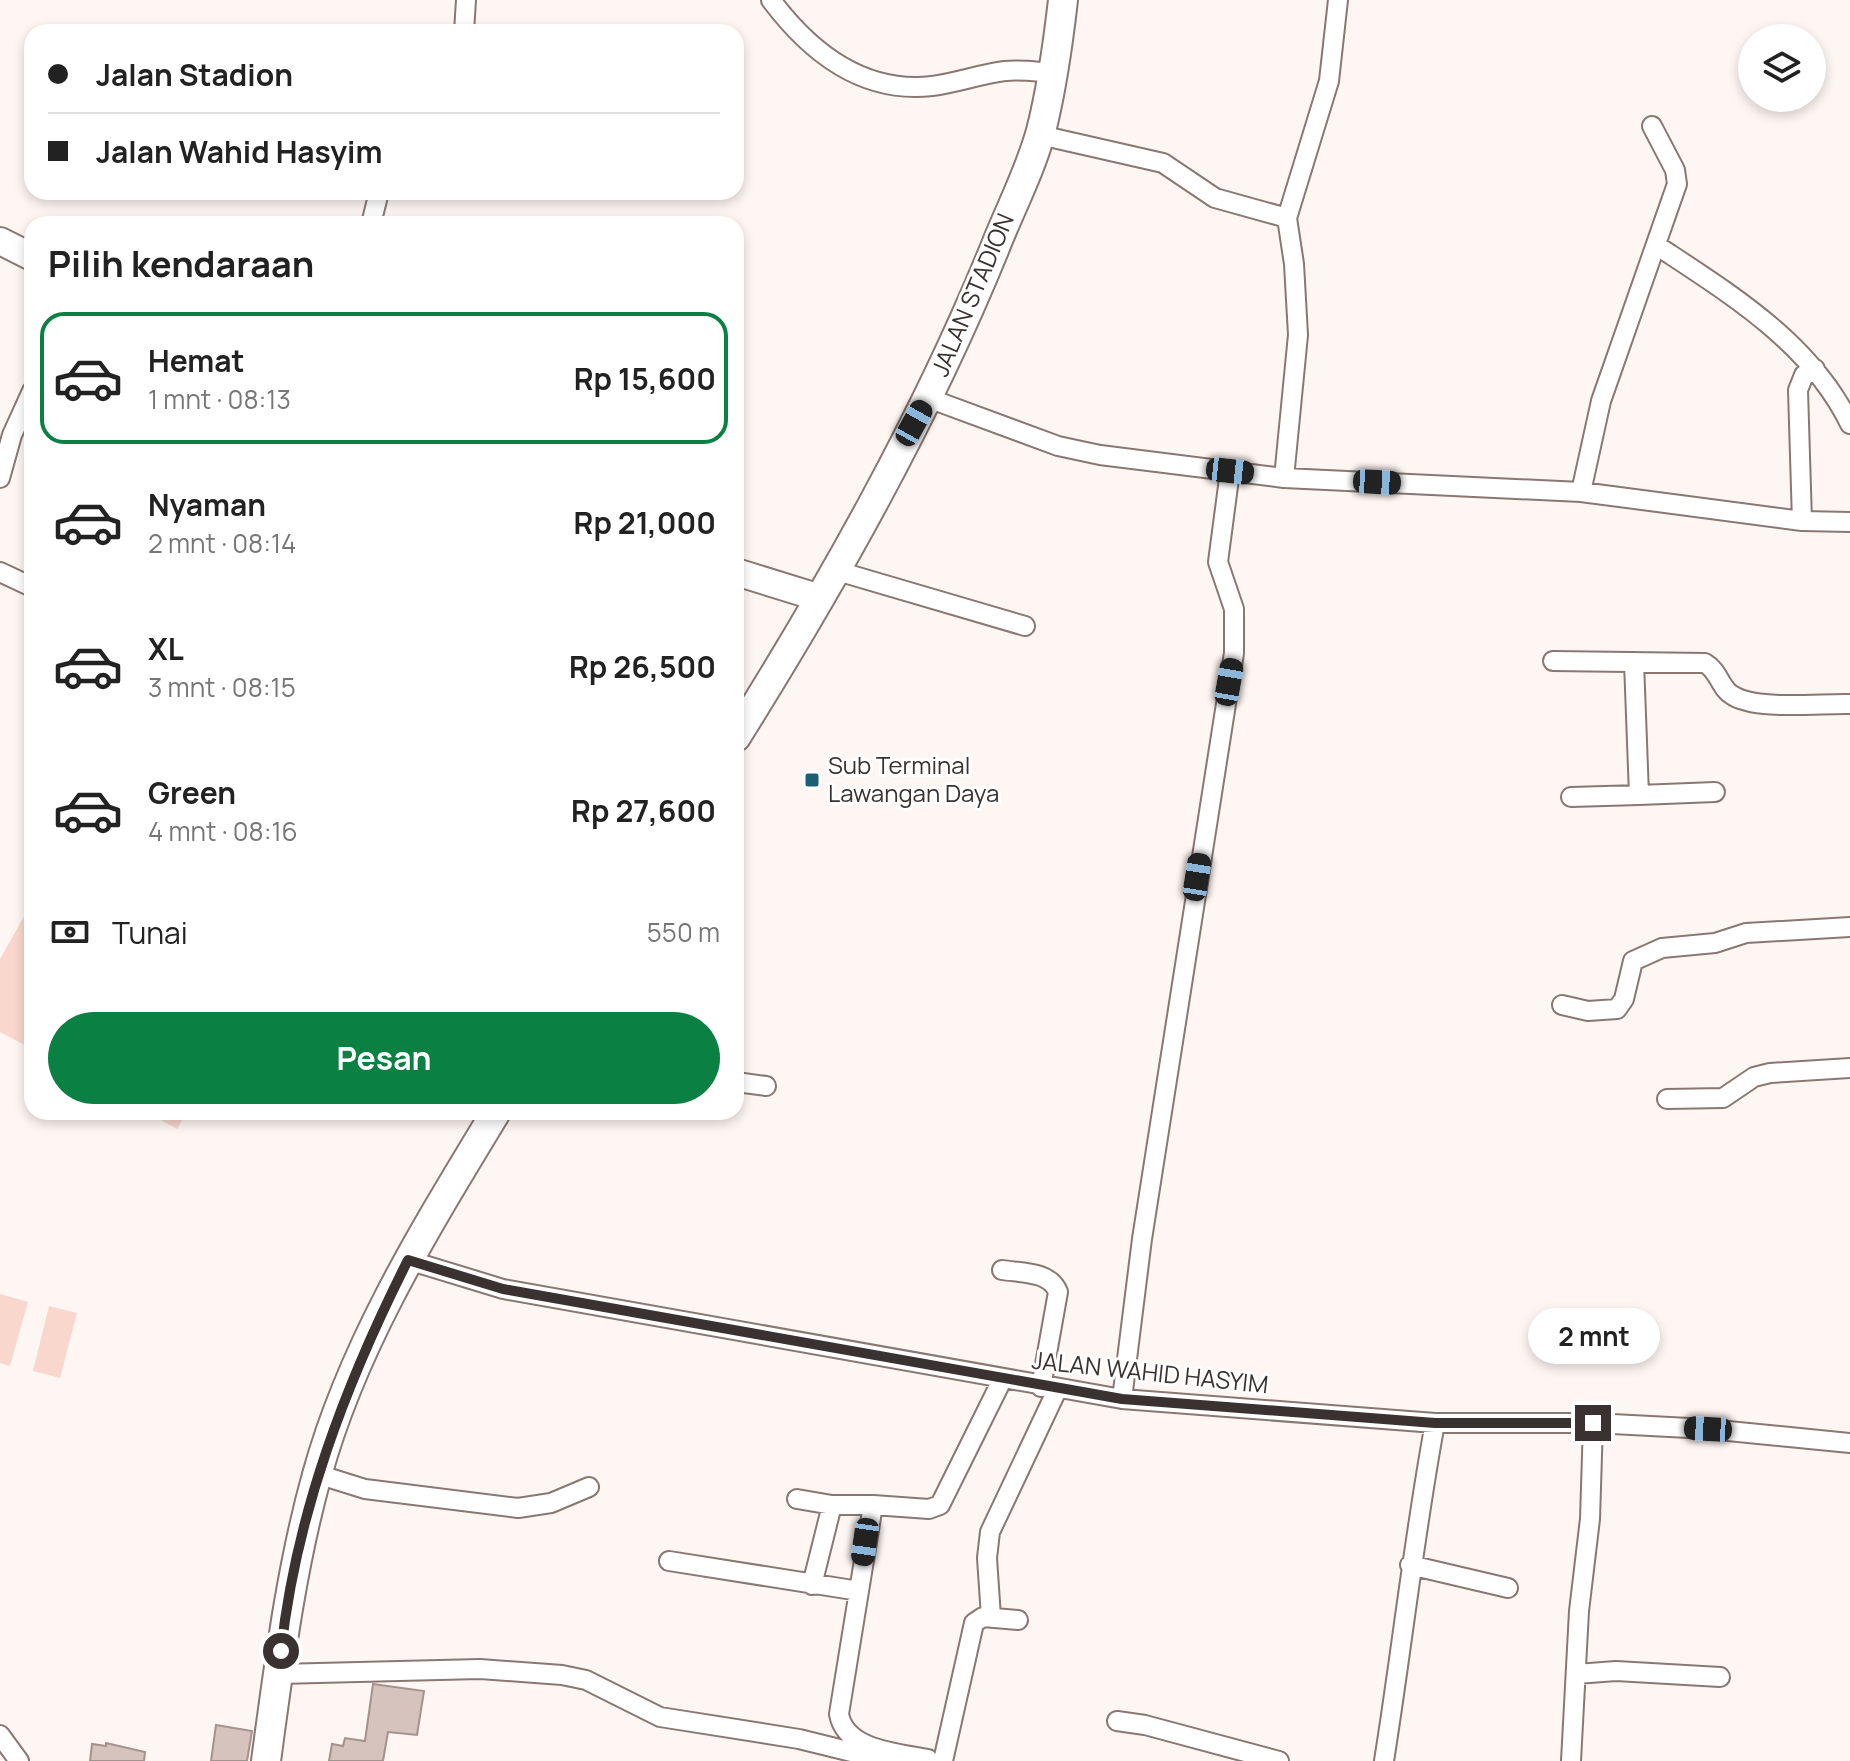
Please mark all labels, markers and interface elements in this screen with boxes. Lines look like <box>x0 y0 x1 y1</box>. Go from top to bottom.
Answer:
map controls <box>1738 24 1826 112</box>
button: layers <box>1738 24 1826 112</box>
text: Jalan Stadion <box>96 54 293 95</box>
text: Jalan Wahid Hasyim <box>96 131 382 172</box>
street label: JALAN STADION <box>922 208 1021 381</box>
text: Pilih kendaraan <box>48 239 314 288</box>
text: Hemat <box>148 340 245 381</box>
icon: car <box>52 342 124 414</box>
text: Rp 15,600 <box>574 358 716 399</box>
text: 1 mnt · 08:13 <box>148 381 291 417</box>
car <box>892 396 936 450</box>
car <box>1205 457 1255 485</box>
car <box>1352 469 1402 495</box>
text: Nyaman <box>148 484 266 525</box>
icon: car <box>52 486 124 558</box>
text: Rp 21,000 <box>574 502 716 543</box>
text: 2 mnt · 08:14 <box>148 525 296 561</box>
text: XL <box>148 628 184 669</box>
icon: car <box>52 630 124 702</box>
text: Rp 26,500 <box>569 646 716 687</box>
car <box>1213 656 1245 708</box>
text: 3 mnt · 08:15 <box>148 669 296 705</box>
place label: Sub Terminal Lawangan Daya <box>828 748 999 809</box>
marker: Sub Terminal Lawangan Daya <box>803 771 821 789</box>
text: Green <box>148 772 236 813</box>
icon: car <box>52 774 124 846</box>
text: Rp 27,600 <box>571 790 716 831</box>
text: 4 mnt · 08:16 <box>148 813 298 849</box>
car <box>1181 851 1213 903</box>
icon: cash <box>48 910 92 954</box>
text: Tunai <box>112 912 188 953</box>
text: 550 m <box>647 914 720 950</box>
button: Pesan <box>48 1012 720 1104</box>
callout: 2 mnt <box>1527 1307 1659 1363</box>
text: 2 mnt <box>1558 1318 1630 1354</box>
street label: JALAN WAHID HASYIM <box>1030 1343 1270 1400</box>
route end <box>1575 1405 1611 1441</box>
car <box>1683 1416 1733 1442</box>
car <box>850 1517 880 1567</box>
route start <box>263 1633 299 1669</box>

